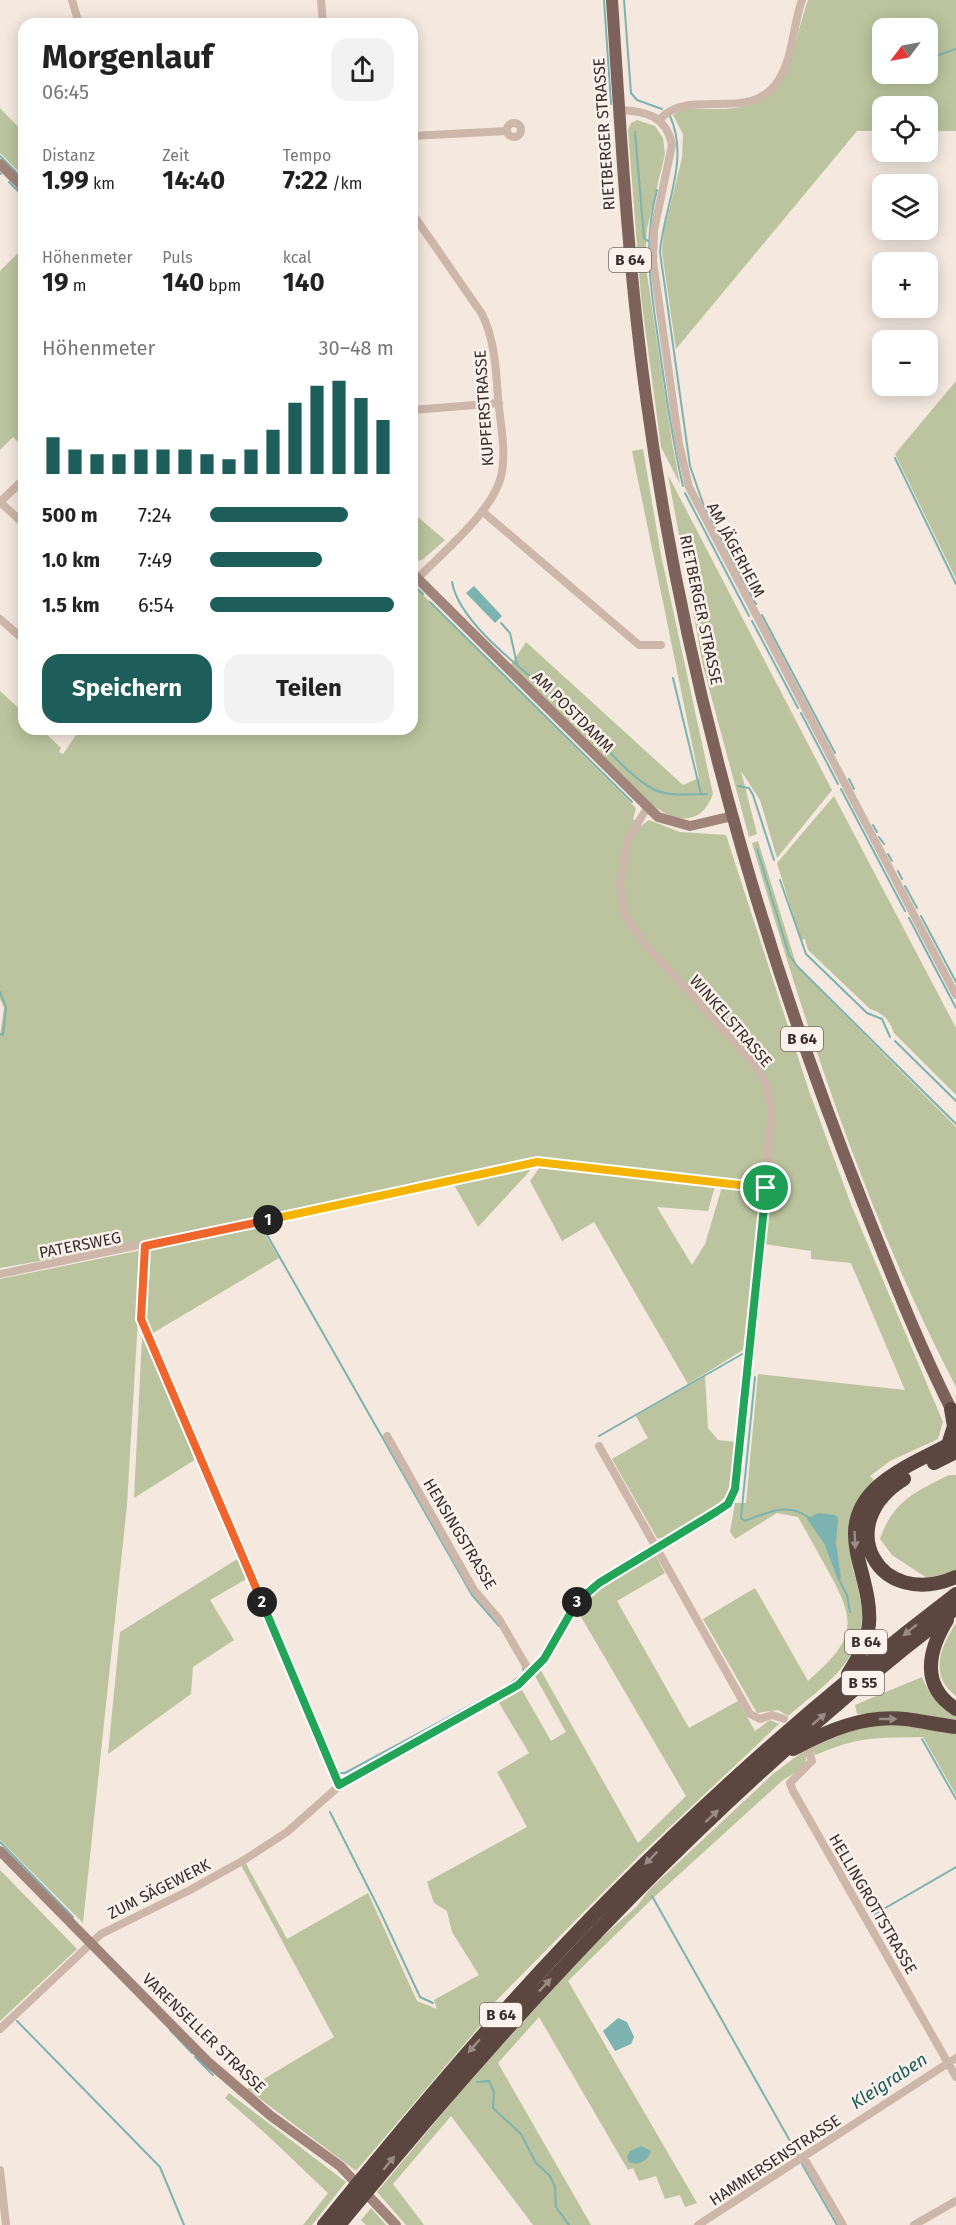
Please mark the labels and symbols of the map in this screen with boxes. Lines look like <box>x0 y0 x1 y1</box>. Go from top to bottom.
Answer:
north arrow <box>872 18 938 84</box>
street label: RIETBERGER STRASSE <box>589 57 619 211</box>
road number: B 64 <box>609 248 651 272</box>
street label: KUPFERSTRASSE <box>470 349 498 467</box>
street label: AM JÄGERHEIM <box>703 499 769 601</box>
street label: RIETBERGER STRASSE <box>676 533 726 687</box>
street label: AM POSTDAMM <box>528 667 618 757</box>
street label: WINKELSTRASSE <box>686 971 776 1071</box>
road number: B 64 <box>781 1027 823 1051</box>
pin <box>740 1162 791 1213</box>
pin: 1 <box>253 1205 283 1235</box>
street label: PATERSWEG <box>37 1228 123 1262</box>
street label: HENSINGSTRASSE <box>419 1475 501 1593</box>
one-way arrow <box>851 1531 860 1550</box>
pin: 2 <box>247 1587 277 1617</box>
pin: 3 <box>562 1587 592 1617</box>
one-way arrow <box>902 1623 918 1636</box>
road number: B 64 <box>845 1630 887 1654</box>
road number: B 55 <box>842 1671 884 1695</box>
one-way arrow <box>811 1713 826 1726</box>
one-way arrow <box>879 1714 898 1724</box>
one-way arrow <box>704 1810 719 1823</box>
street label: HELLINGROTTSTRASSE <box>825 1831 921 1977</box>
one-way arrow <box>645 1851 659 1865</box>
street label: ZUM SÄGEWERK <box>104 1855 214 1923</box>
street label: VARENSELLER STRASSE <box>138 1969 270 2097</box>
one-way arrow <box>538 1978 551 1993</box>
road number: B 64 <box>480 2003 522 2027</box>
one-way arrow <box>467 2038 481 2053</box>
water label: Kleigraben <box>846 2048 932 2114</box>
street label: HAMMERSENSTRASSE <box>706 2110 844 2210</box>
one-way arrow <box>383 2156 395 2171</box>

